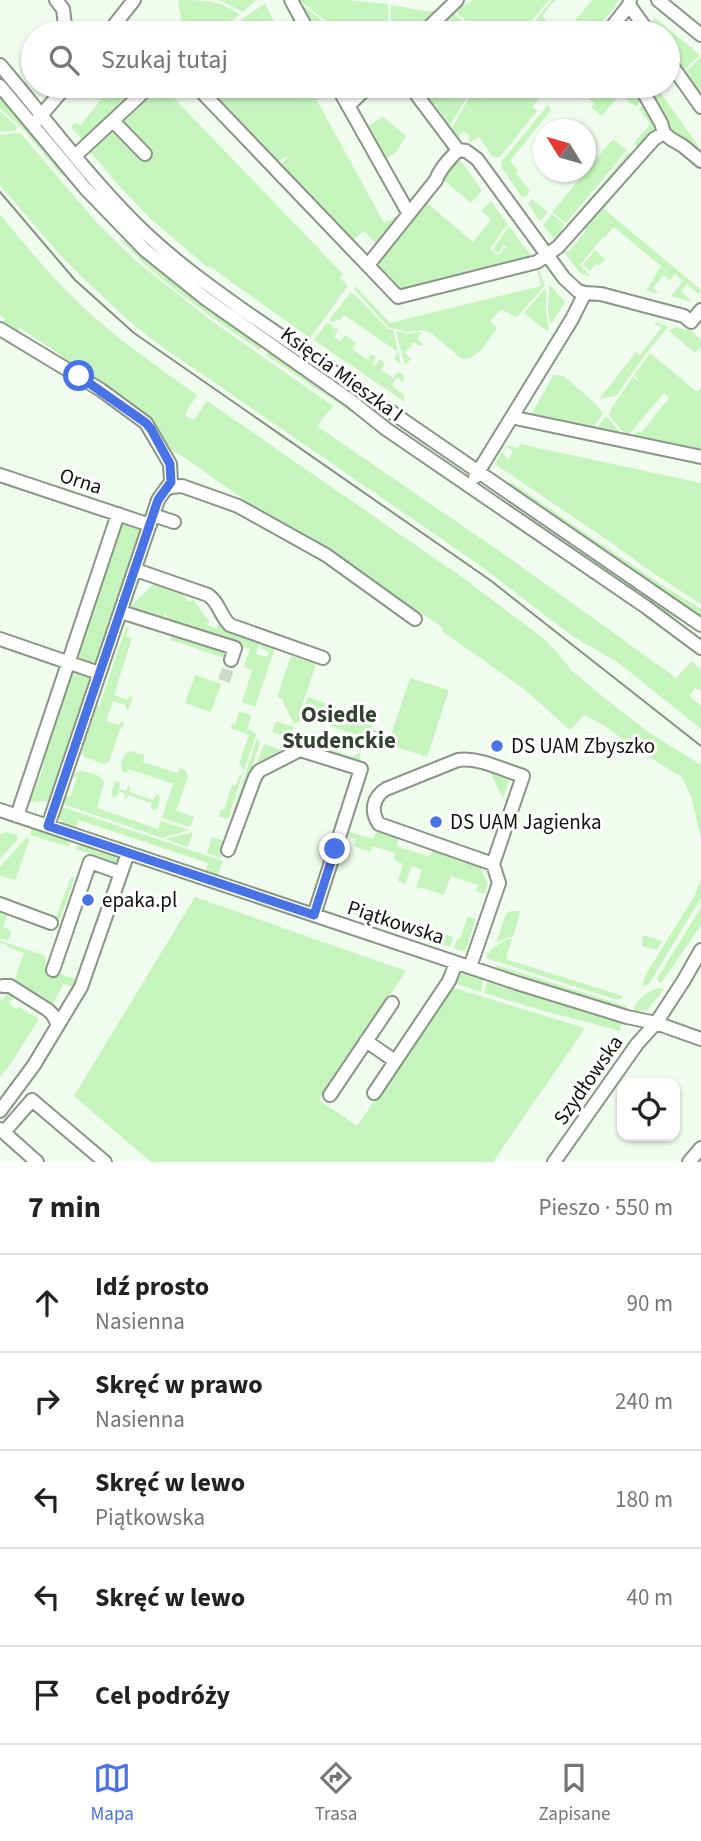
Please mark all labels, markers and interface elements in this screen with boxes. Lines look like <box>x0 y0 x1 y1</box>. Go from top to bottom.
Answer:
search box <box>21 21 680 98</box>
icon: search <box>45 41 83 79</box>
text: Szukaj tutaj <box>101 41 228 78</box>
north arrow <box>533 119 596 182</box>
street label: Księcia Mieszka I <box>274 319 410 429</box>
route start <box>63 360 94 391</box>
street label: Orna <box>56 460 106 502</box>
district label: Osiedle Studenckie <box>282 698 396 757</box>
place label: DS UAM Zbyszko <box>511 731 655 761</box>
marker: DS UAM Zbyszko <box>489 738 505 754</box>
place label: DS UAM Jagienka <box>450 807 601 837</box>
marker: DS UAM Jagienka <box>428 814 444 830</box>
route end <box>319 833 350 864</box>
place label: epaka.pl <box>102 885 177 915</box>
marker: epaka.pl <box>80 892 96 908</box>
street label: Piątkowska <box>344 892 448 952</box>
street label: Szydłowska <box>546 1029 630 1131</box>
map controls <box>617 1078 680 1141</box>
button: locate <box>617 1078 680 1141</box>
text: 7 min <box>28 1186 101 1229</box>
text: Pieszo · 550 m <box>538 1191 673 1224</box>
text: Idź prosto <box>95 1268 209 1305</box>
icon: ahead <box>28 1284 66 1322</box>
text: 90 m <box>626 1287 673 1320</box>
text: Nasienna <box>95 1305 185 1338</box>
text: Skręć w prawo <box>95 1366 263 1403</box>
icon: right <box>28 1382 66 1420</box>
text: 240 m <box>615 1385 673 1418</box>
text: Nasienna <box>95 1403 185 1436</box>
text: Skręć w lewo <box>95 1464 245 1501</box>
icon: left <box>28 1480 66 1518</box>
text: 180 m <box>615 1483 673 1516</box>
text: Piątkowska <box>95 1501 205 1534</box>
icon: left <box>28 1578 66 1616</box>
text: Skręć w lewo <box>95 1579 245 1616</box>
text: 40 m <box>626 1581 673 1614</box>
icon: arrive <box>28 1676 66 1714</box>
text: Cel podróży <box>95 1677 230 1714</box>
tab: Mapa <box>91 1759 134 1828</box>
tab: Trasa <box>315 1759 357 1828</box>
tab: Zapisane <box>538 1759 610 1828</box>

